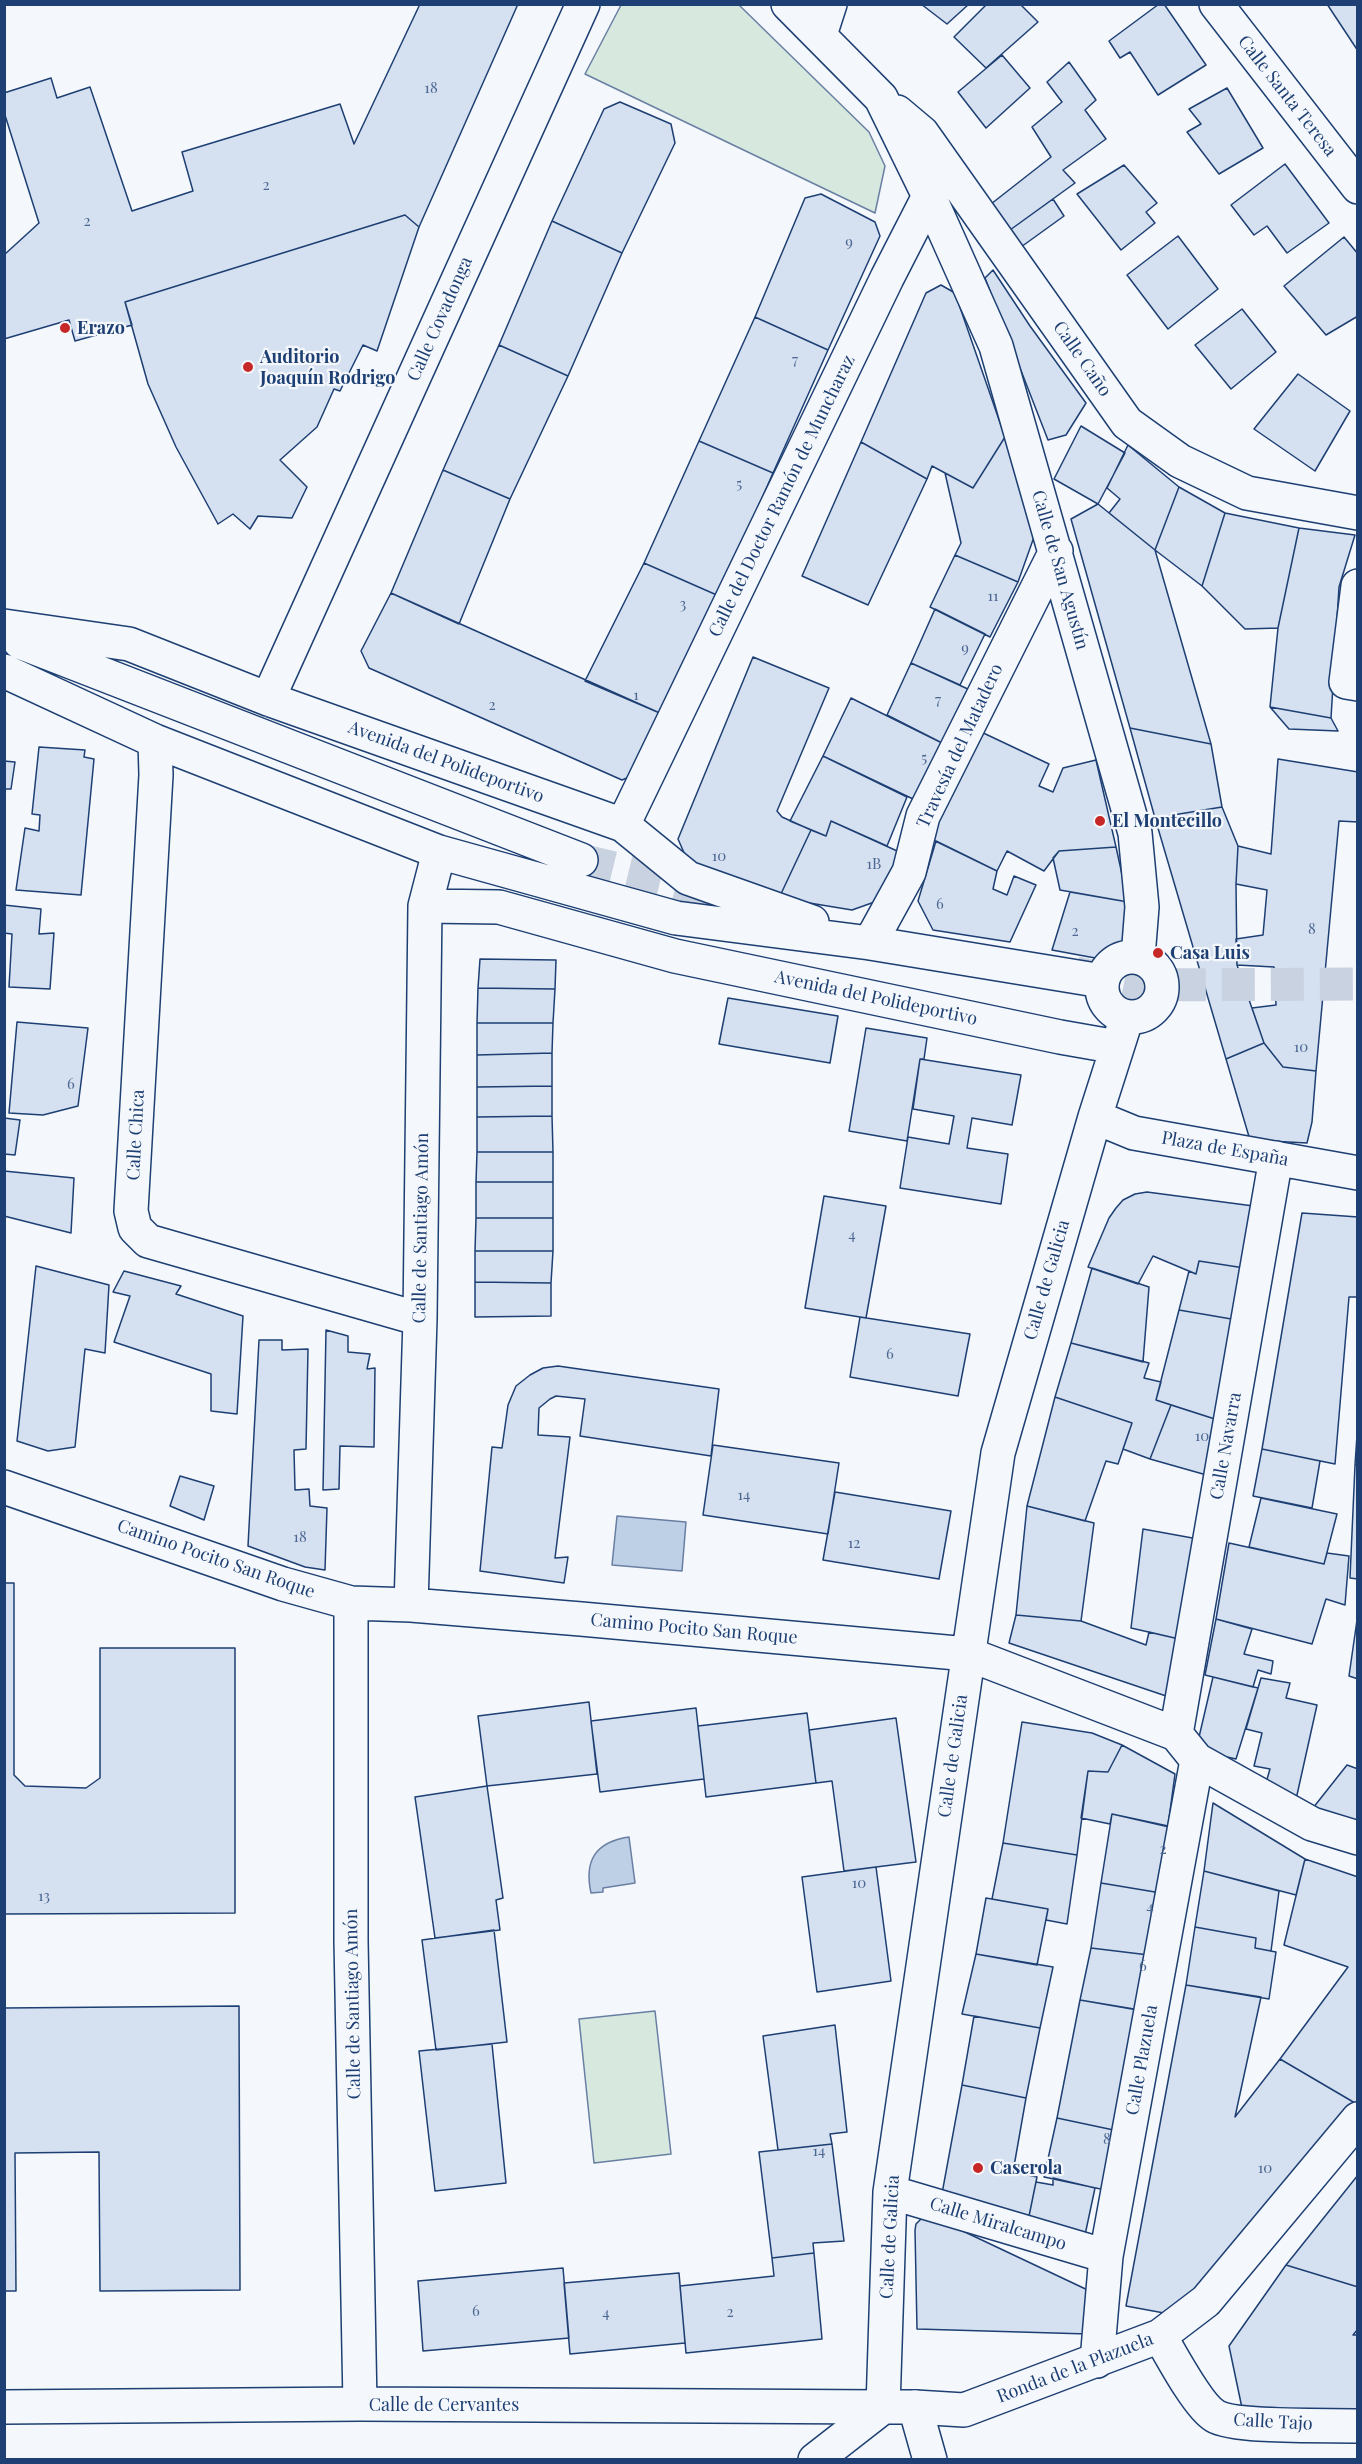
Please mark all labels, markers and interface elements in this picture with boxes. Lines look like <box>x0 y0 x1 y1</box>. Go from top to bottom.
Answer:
street label: Calle Santa Teresa <box>1233 31 1341 161</box>
house number: 18 <box>424 79 438 97</box>
house number: 2 <box>262 176 270 194</box>
house number: 2 <box>83 212 91 230</box>
house number: 9 <box>845 233 853 251</box>
street label: Calle Covadonga <box>403 253 477 385</box>
place label: Erazo <box>77 317 125 339</box>
street label: Calle Caño <box>1048 317 1116 401</box>
marker: Erazo <box>58 321 72 335</box>
place label: Auditorio Joaquín Rodrigo <box>260 346 395 388</box>
house number: 7 <box>792 351 798 369</box>
street label: Calle del Doctor Ramón de Muncharaz <box>704 352 860 640</box>
marker: Auditorio Joaquín Rodrigo <box>241 360 255 374</box>
house number: 5 <box>736 475 742 493</box>
street label: Calle de San Agustín <box>1027 488 1093 652</box>
house number: 11 <box>987 587 999 605</box>
house number: 3 <box>680 595 686 613</box>
house number: 9 <box>961 639 969 657</box>
street label: Travesía del Matadero <box>912 660 1008 832</box>
house number: 1 <box>633 686 639 704</box>
house number: 7 <box>935 691 941 709</box>
house number: 2 <box>488 696 496 714</box>
street label: Avenida del Polideportivo <box>345 717 547 807</box>
house number: 5 <box>921 749 927 767</box>
place label: El Montecillo <box>1112 810 1222 832</box>
marker: El Montecillo <box>1093 814 1107 828</box>
house number: 10 <box>712 847 726 865</box>
house number: 1B <box>867 855 881 873</box>
house number: 6 <box>936 895 944 913</box>
house number: 8 <box>1308 920 1316 938</box>
house number: 2 <box>1071 922 1079 940</box>
place label: Casa Luis <box>1170 942 1250 964</box>
marker: Casa Luis <box>1151 946 1165 960</box>
street label: Avenida del Polideportivo <box>773 966 979 1030</box>
house number: 10 <box>1294 1038 1308 1056</box>
house number: 6 <box>67 1075 75 1093</box>
street label: Calle Chica <box>123 1089 149 1181</box>
street label: Plaza de España <box>1160 1127 1290 1171</box>
street label: Calle de Santiago Amón <box>409 1132 433 1324</box>
street label: Calle de Galicia <box>1020 1217 1074 1343</box>
house number: 4 <box>848 1226 856 1244</box>
house number: 6 <box>886 1345 894 1363</box>
street label: Calle Navarra <box>1206 1391 1246 1501</box>
house number: 10 <box>1195 1427 1209 1445</box>
house number: 14 <box>738 1486 750 1504</box>
street label: Camino Pocito San Roque <box>114 1515 318 1603</box>
house number: 18 <box>293 1528 307 1546</box>
house number: 12 <box>848 1534 860 1552</box>
street label: Camino Pocito San Roque <box>590 1609 798 1649</box>
street label: Calle de Galicia <box>934 1693 972 1819</box>
house number: 2 <box>1159 1840 1167 1858</box>
house number: 10 <box>852 1874 866 1892</box>
house number: 13 <box>38 1887 50 1905</box>
house number: 4 <box>1146 1898 1154 1916</box>
street label: Calle de Santiago Amón <box>341 1908 365 2100</box>
house number: 6 <box>1139 1957 1147 1975</box>
street label: Calle Plazuela <box>1122 2003 1162 2117</box>
house number: 8 <box>1103 2130 1111 2148</box>
house number: 14 <box>813 2142 825 2160</box>
place label: Caserola <box>990 2157 1062 2179</box>
house number: 10 <box>1258 2159 1272 2177</box>
marker: Caserola <box>971 2161 985 2175</box>
street label: Calle de Galicia <box>876 2175 904 2299</box>
street label: Calle Miralcampo <box>927 2193 1069 2255</box>
house number: 6 <box>472 2302 480 2320</box>
house number: 2 <box>726 2303 734 2321</box>
house number: 4 <box>602 2304 610 2322</box>
street label: Ronda de la Plazuela <box>994 2328 1156 2408</box>
street label: Calle de Cervantes <box>369 2394 519 2416</box>
street label: Calle Tajo <box>1233 2409 1313 2435</box>

